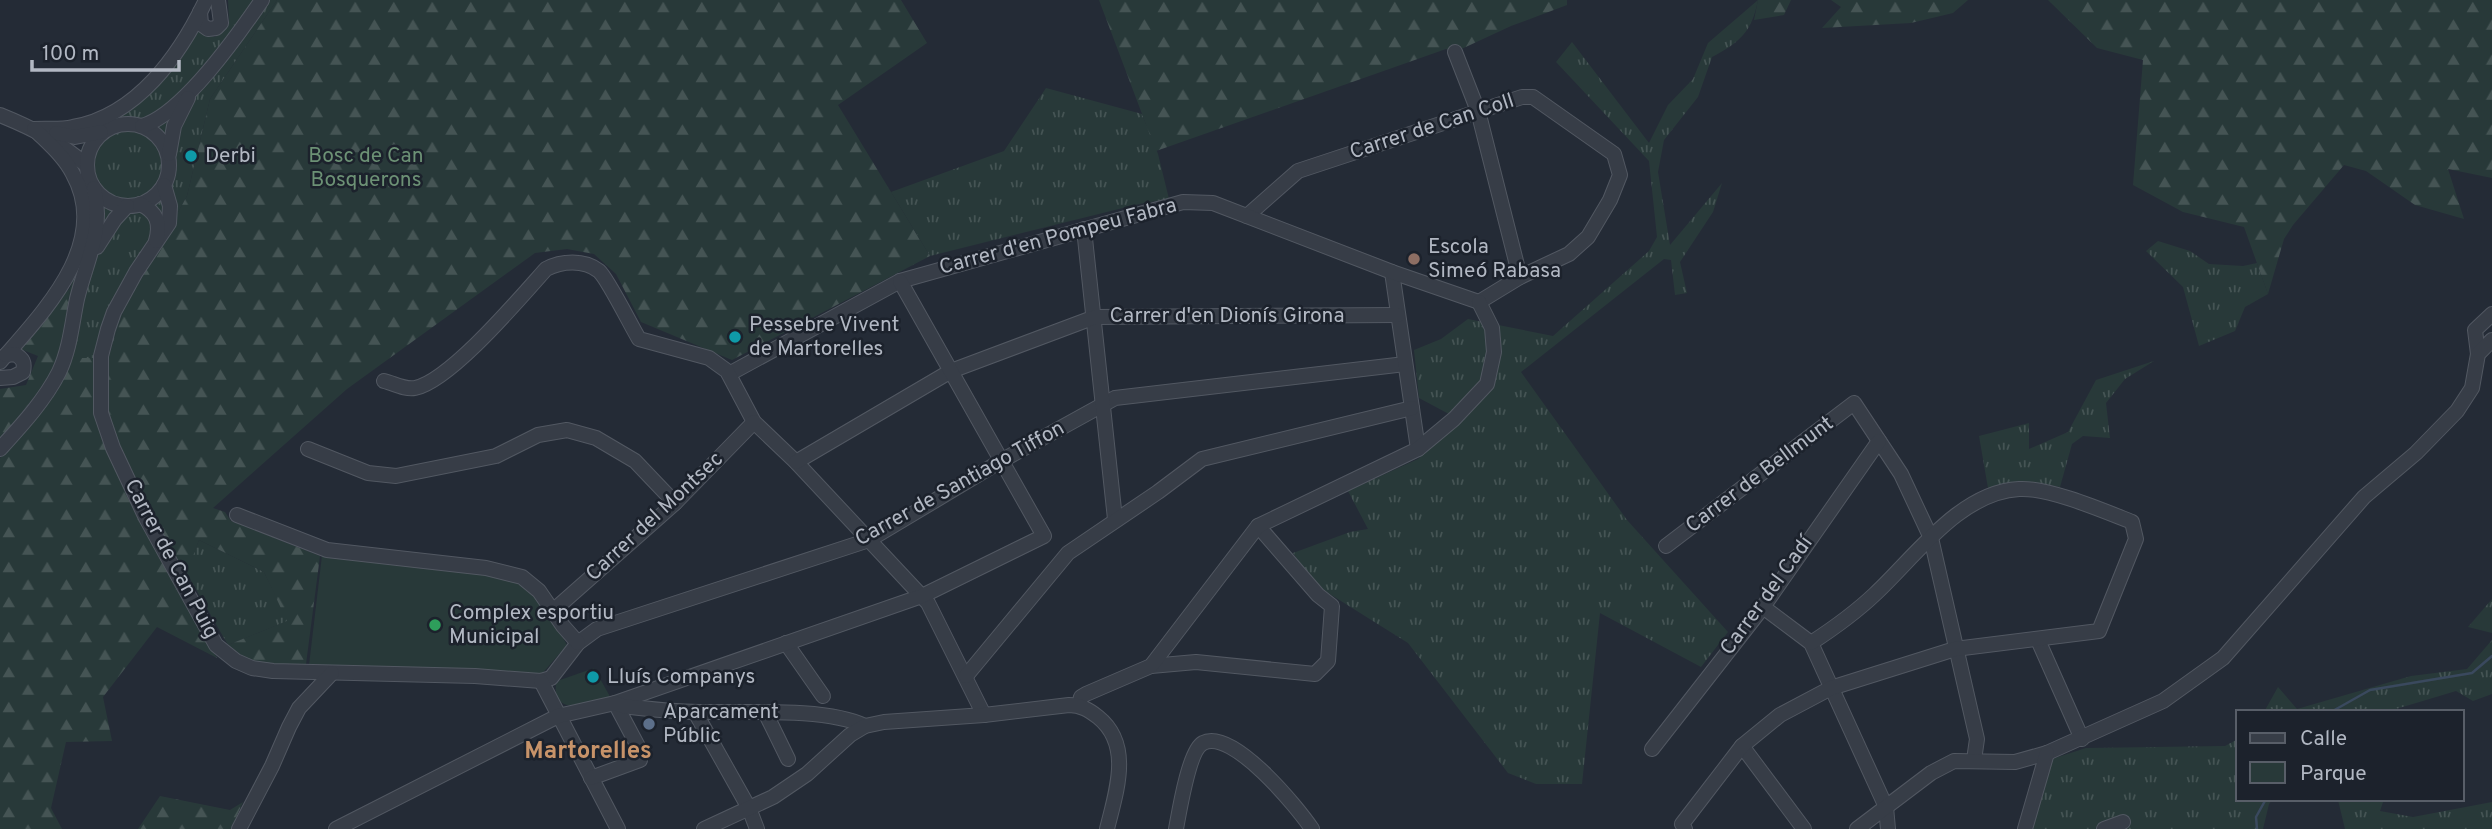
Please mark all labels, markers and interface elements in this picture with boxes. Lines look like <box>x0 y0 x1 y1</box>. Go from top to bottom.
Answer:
scale bar <box>32 28 178 72</box>
text: 100 m <box>42 41 99 68</box>
street label: Carrer de Can Coll <box>1346 88 1518 166</box>
place label: Derbi <box>205 143 256 170</box>
park label: Bosc de Can Bosquerons <box>308 143 424 194</box>
marker: Derbi <box>183 148 199 164</box>
street label: Carrer d'en Pompeu Fabra <box>936 192 1180 282</box>
place label: Escola Simeó Rabasa <box>1428 234 1561 285</box>
marker: Escola Simeó Rabasa <box>1406 251 1422 267</box>
street label: Carrer d'en Dionís Girona <box>1109 303 1345 330</box>
place label: Pessebre Vivent de Martorelles <box>749 312 900 363</box>
marker: Pessebre Vivent de Martorelles <box>727 329 743 345</box>
street label: Carrer de Bellmunt <box>1681 410 1839 540</box>
street label: Carrer de Santiago Tiffon <box>850 415 1070 553</box>
street label: Carrer del Montsec <box>581 446 729 588</box>
street label: Carrer de Can Puig <box>118 475 224 643</box>
street label: Carrer del Cadí <box>1715 530 1820 661</box>
place label: Complex esportiu Municipal <box>449 600 614 651</box>
marker: Complex esportiu Municipal <box>427 617 443 633</box>
place label: Lluís Companys <box>607 664 755 691</box>
marker: Lluís Companys <box>585 669 601 685</box>
place label: Aparcament Públic <box>663 699 779 750</box>
legend <box>2236 710 2464 801</box>
marker: Aparcament Públic <box>641 716 657 732</box>
text: Calle <box>2300 726 2347 753</box>
district label: Martorelles <box>524 737 652 767</box>
text: Parque <box>2300 761 2367 788</box>

